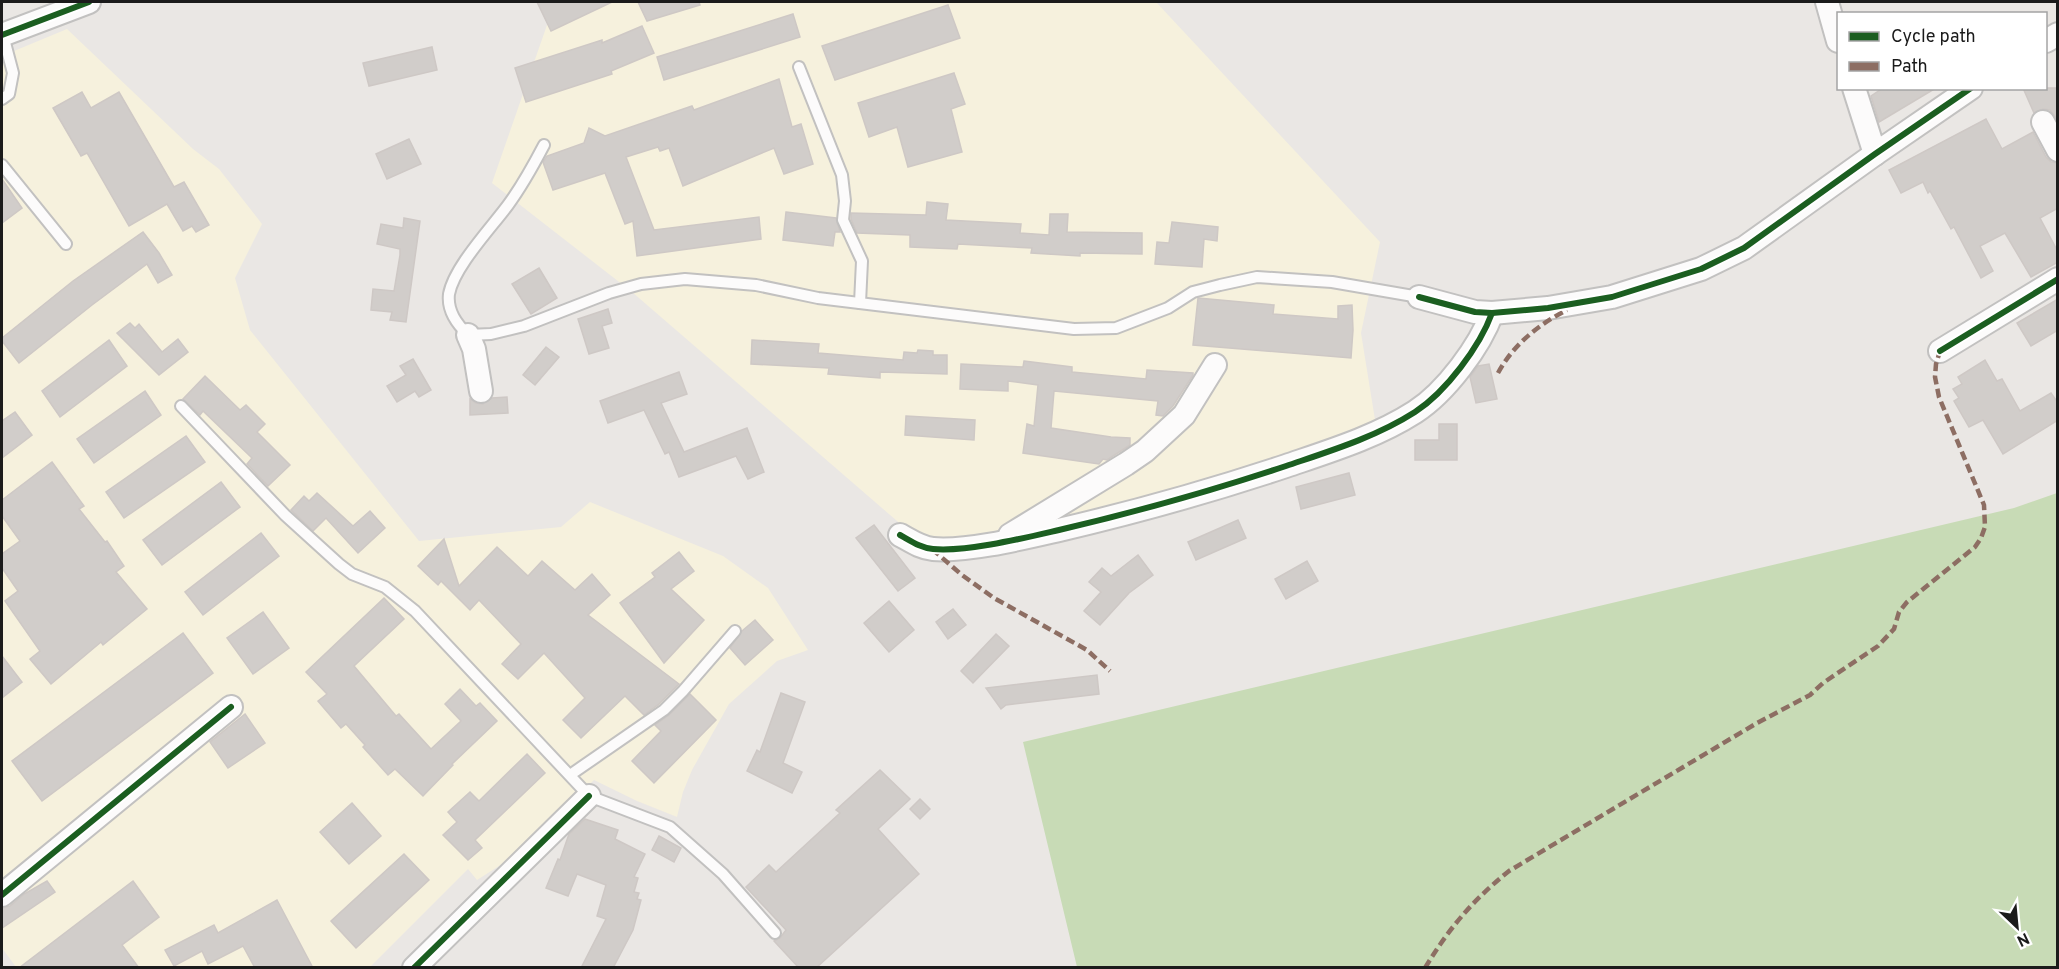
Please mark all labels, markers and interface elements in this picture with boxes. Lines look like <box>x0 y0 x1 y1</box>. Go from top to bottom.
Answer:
legend <box>1837 12 2047 90</box>
text: Cycle path <box>1891 26 1976 49</box>
text: Path <box>1891 56 1928 79</box>
north arrow <box>1987 897 2047 957</box>
text: N <box>2013 927 2032 950</box>

